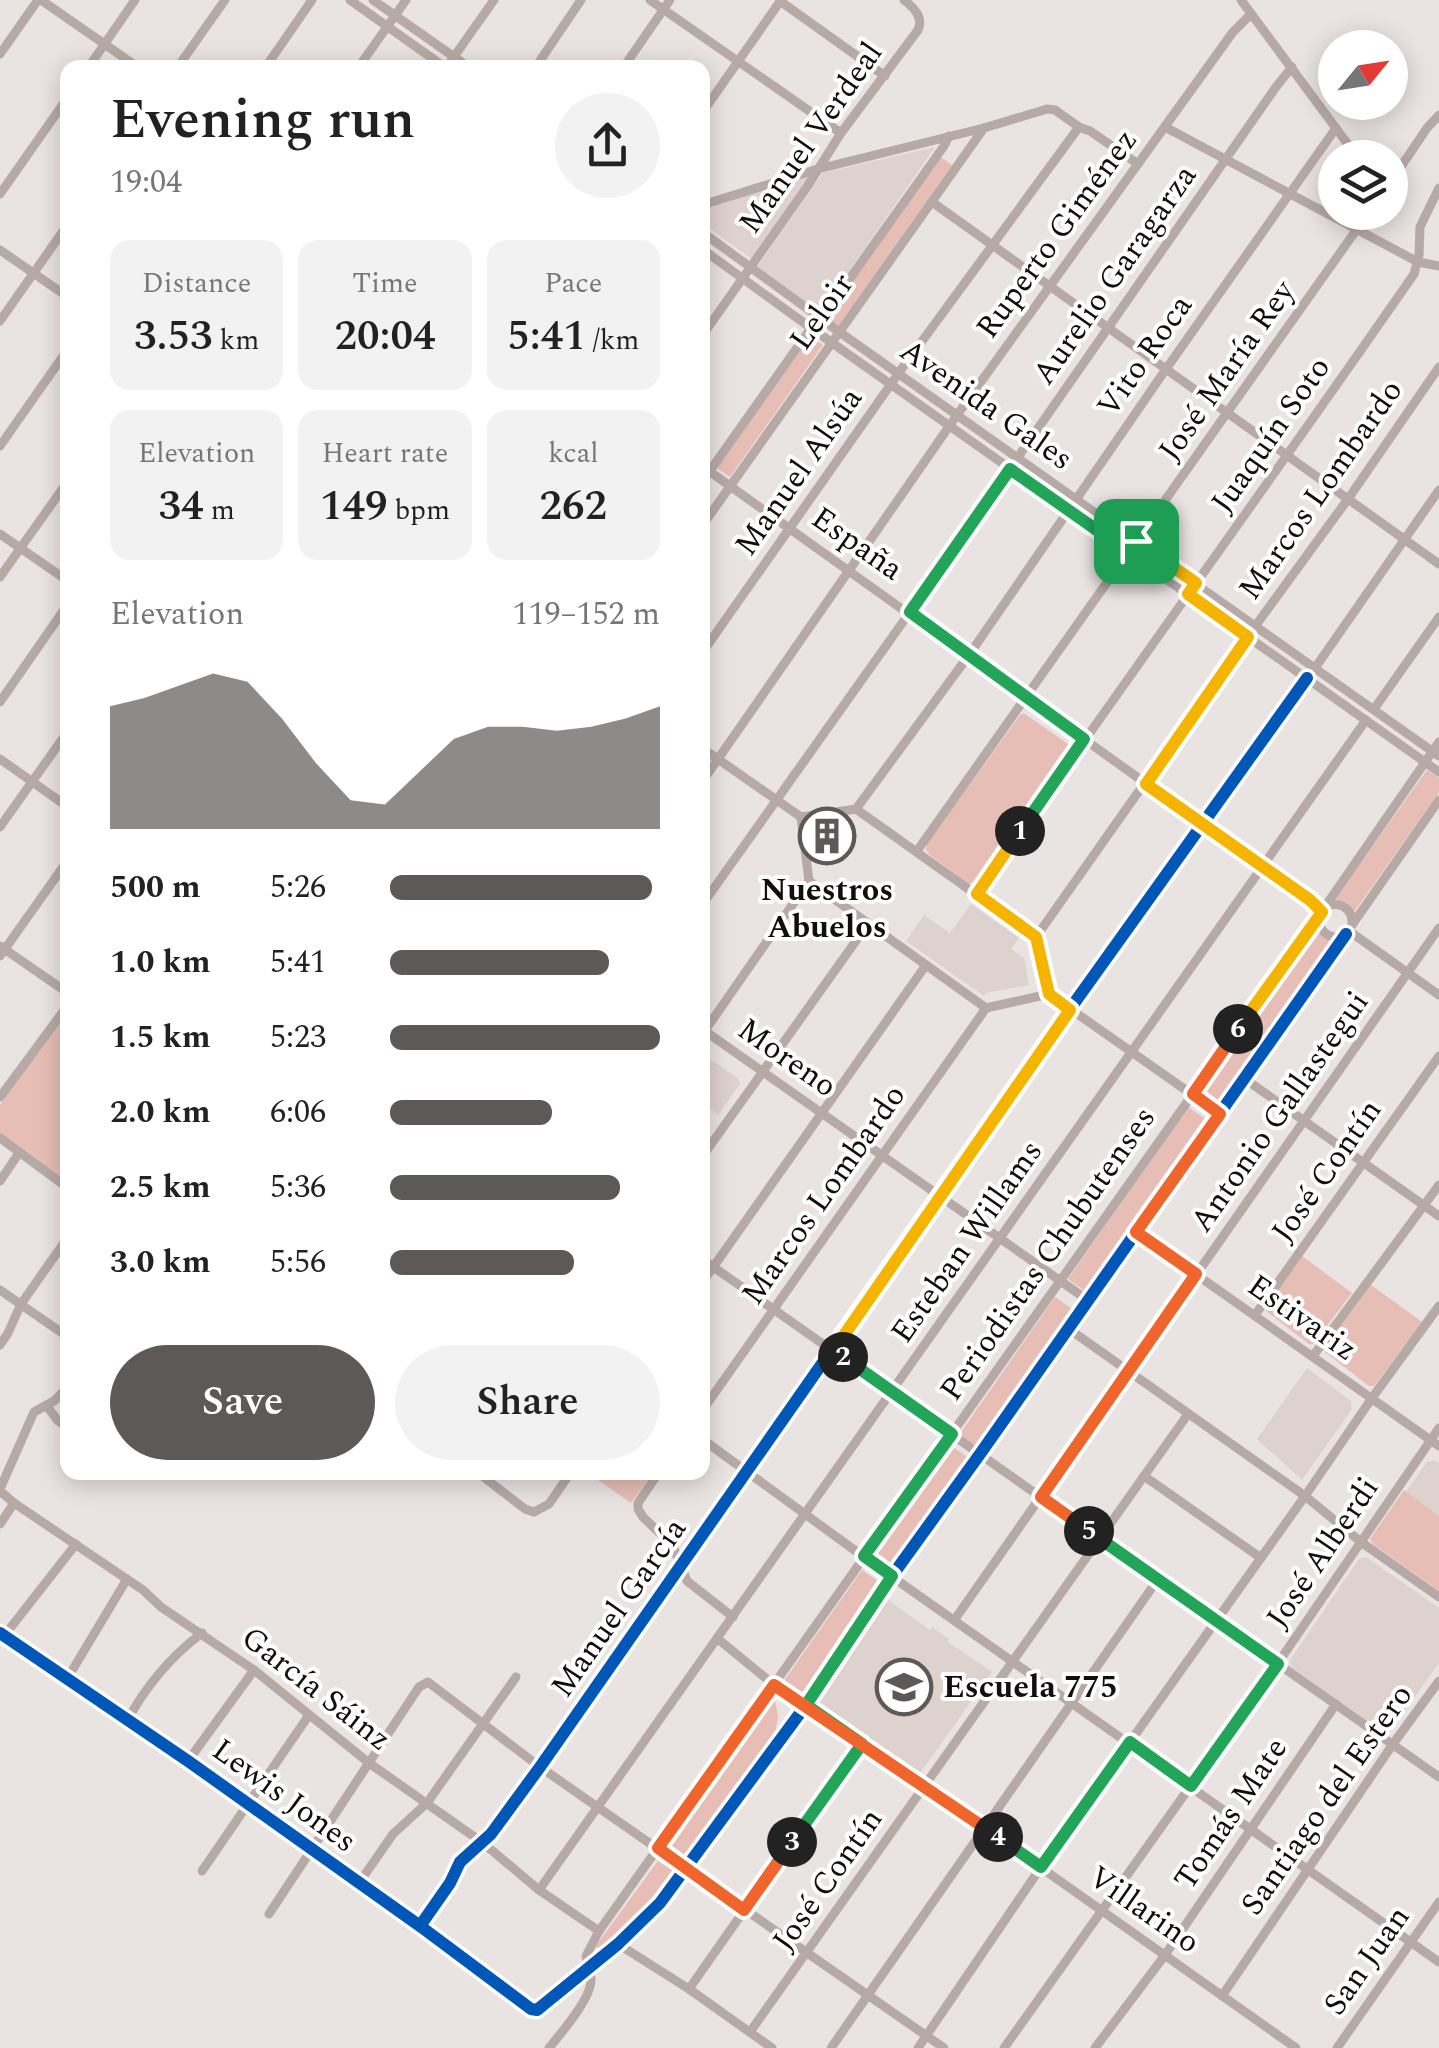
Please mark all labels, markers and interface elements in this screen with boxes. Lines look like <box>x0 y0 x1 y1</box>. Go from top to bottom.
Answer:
north arrow <box>1318 30 1408 120</box>
map controls <box>1318 30 1408 230</box>
street label: Manuel Verdeal <box>727 32 895 244</box>
text: Evening run <box>110 79 415 162</box>
button: share <box>555 93 660 198</box>
street label: Ruperto Giménez <box>964 119 1150 349</box>
button: layers <box>1318 140 1408 230</box>
street label: Aurelio Garagarza <box>1021 154 1210 395</box>
text: 19:04 <box>110 158 182 207</box>
text: Distance <box>142 262 251 305</box>
text: Time <box>352 262 418 305</box>
text: Pace <box>544 262 602 305</box>
street label: Leloir <box>778 263 866 361</box>
street label: José María Rey <box>1146 269 1309 472</box>
street label: Vito Roca <box>1085 284 1205 427</box>
text: 3.53 <box>134 305 213 368</box>
text: 20:04 <box>334 305 436 368</box>
text: 5:41 <box>507 305 586 368</box>
text: km <box>213 319 259 362</box>
text: /km <box>586 319 639 362</box>
street label: Avenida Gales <box>889 327 1083 483</box>
street label: Juaquín Soto <box>1199 347 1343 523</box>
street label: Marcos Lombardo <box>1226 370 1416 610</box>
street label: Manuel Alsúa <box>723 377 876 566</box>
text: Elevation <box>138 432 255 475</box>
text: Heart rate <box>322 432 448 475</box>
text: kcal <box>548 432 598 475</box>
text: 34 <box>159 475 204 538</box>
text: 149 <box>320 475 387 538</box>
text: 262 <box>540 475 607 538</box>
text: m <box>204 489 235 532</box>
text: bpm <box>387 489 450 532</box>
street label: España <box>801 494 913 594</box>
pin <box>1094 499 1179 584</box>
icon: arrive <box>1109 514 1164 569</box>
text: Elevation <box>110 590 244 639</box>
text: 119–152 m <box>512 590 660 639</box>
building icon: Nuestros Abuelos <box>797 806 857 866</box>
pin: 1 <box>995 806 1045 856</box>
text: 1 <box>1012 809 1028 852</box>
text: 500 m <box>110 863 201 912</box>
text: 5:26 <box>270 863 326 912</box>
place label: Nuestros Abuelos <box>761 866 893 952</box>
text: 1.0 km <box>110 938 211 987</box>
text: 5:41 <box>270 938 326 987</box>
street label: Antonio Gallastegui <box>1178 981 1382 1243</box>
pin: 6 <box>1213 1004 1263 1054</box>
street label: Moreno <box>727 1006 847 1110</box>
text: 6 <box>1230 1007 1246 1050</box>
text: 1.5 km <box>110 1013 211 1062</box>
text: 5:23 <box>270 1013 326 1062</box>
street label: Marcos Lombardo <box>729 1075 919 1315</box>
text: 2.0 km <box>110 1088 211 1137</box>
text: 6:06 <box>270 1088 326 1137</box>
street label: José Contín <box>1259 1089 1395 1253</box>
street label: Periodistas Chubutenses <box>928 1097 1168 1411</box>
street label: Esteban Willams <box>879 1130 1055 1354</box>
text: 2.5 km <box>110 1163 211 1212</box>
text: 5:36 <box>270 1163 326 1212</box>
text: 3.0 km <box>110 1238 211 1287</box>
text: 5:56 <box>270 1238 326 1287</box>
street label: Estivariz <box>1237 1262 1367 1374</box>
pin: 2 <box>818 1332 868 1382</box>
text: 2 <box>835 1335 851 1378</box>
button: Save <box>110 1345 375 1460</box>
button: Share <box>395 1345 660 1460</box>
street label: José Alberdi <box>1254 1467 1392 1639</box>
pin: 5 <box>1064 1506 1114 1556</box>
street label: Manuel García <box>539 1508 699 1708</box>
text: 5 <box>1081 1509 1097 1552</box>
street label: García Sáinz <box>230 1615 402 1763</box>
school or university icon: Escuela 775 <box>874 1657 934 1717</box>
place label: Escuela 775 <box>943 1663 1118 1712</box>
street label: Santiago del Estero <box>1229 1674 1425 1926</box>
street label: Lewis Jones <box>201 1727 367 1865</box>
street label: Tomás Mate <box>1162 1728 1300 1900</box>
street label: José Contín <box>760 1798 896 1962</box>
pin: 4 <box>973 1812 1023 1862</box>
text: 4 <box>990 1815 1006 1858</box>
pin: 3 <box>767 1817 817 1867</box>
text: 3 <box>784 1820 800 1863</box>
street label: Villarino <box>1078 1854 1210 1966</box>
street label: San Juan <box>1311 1896 1423 2026</box>

